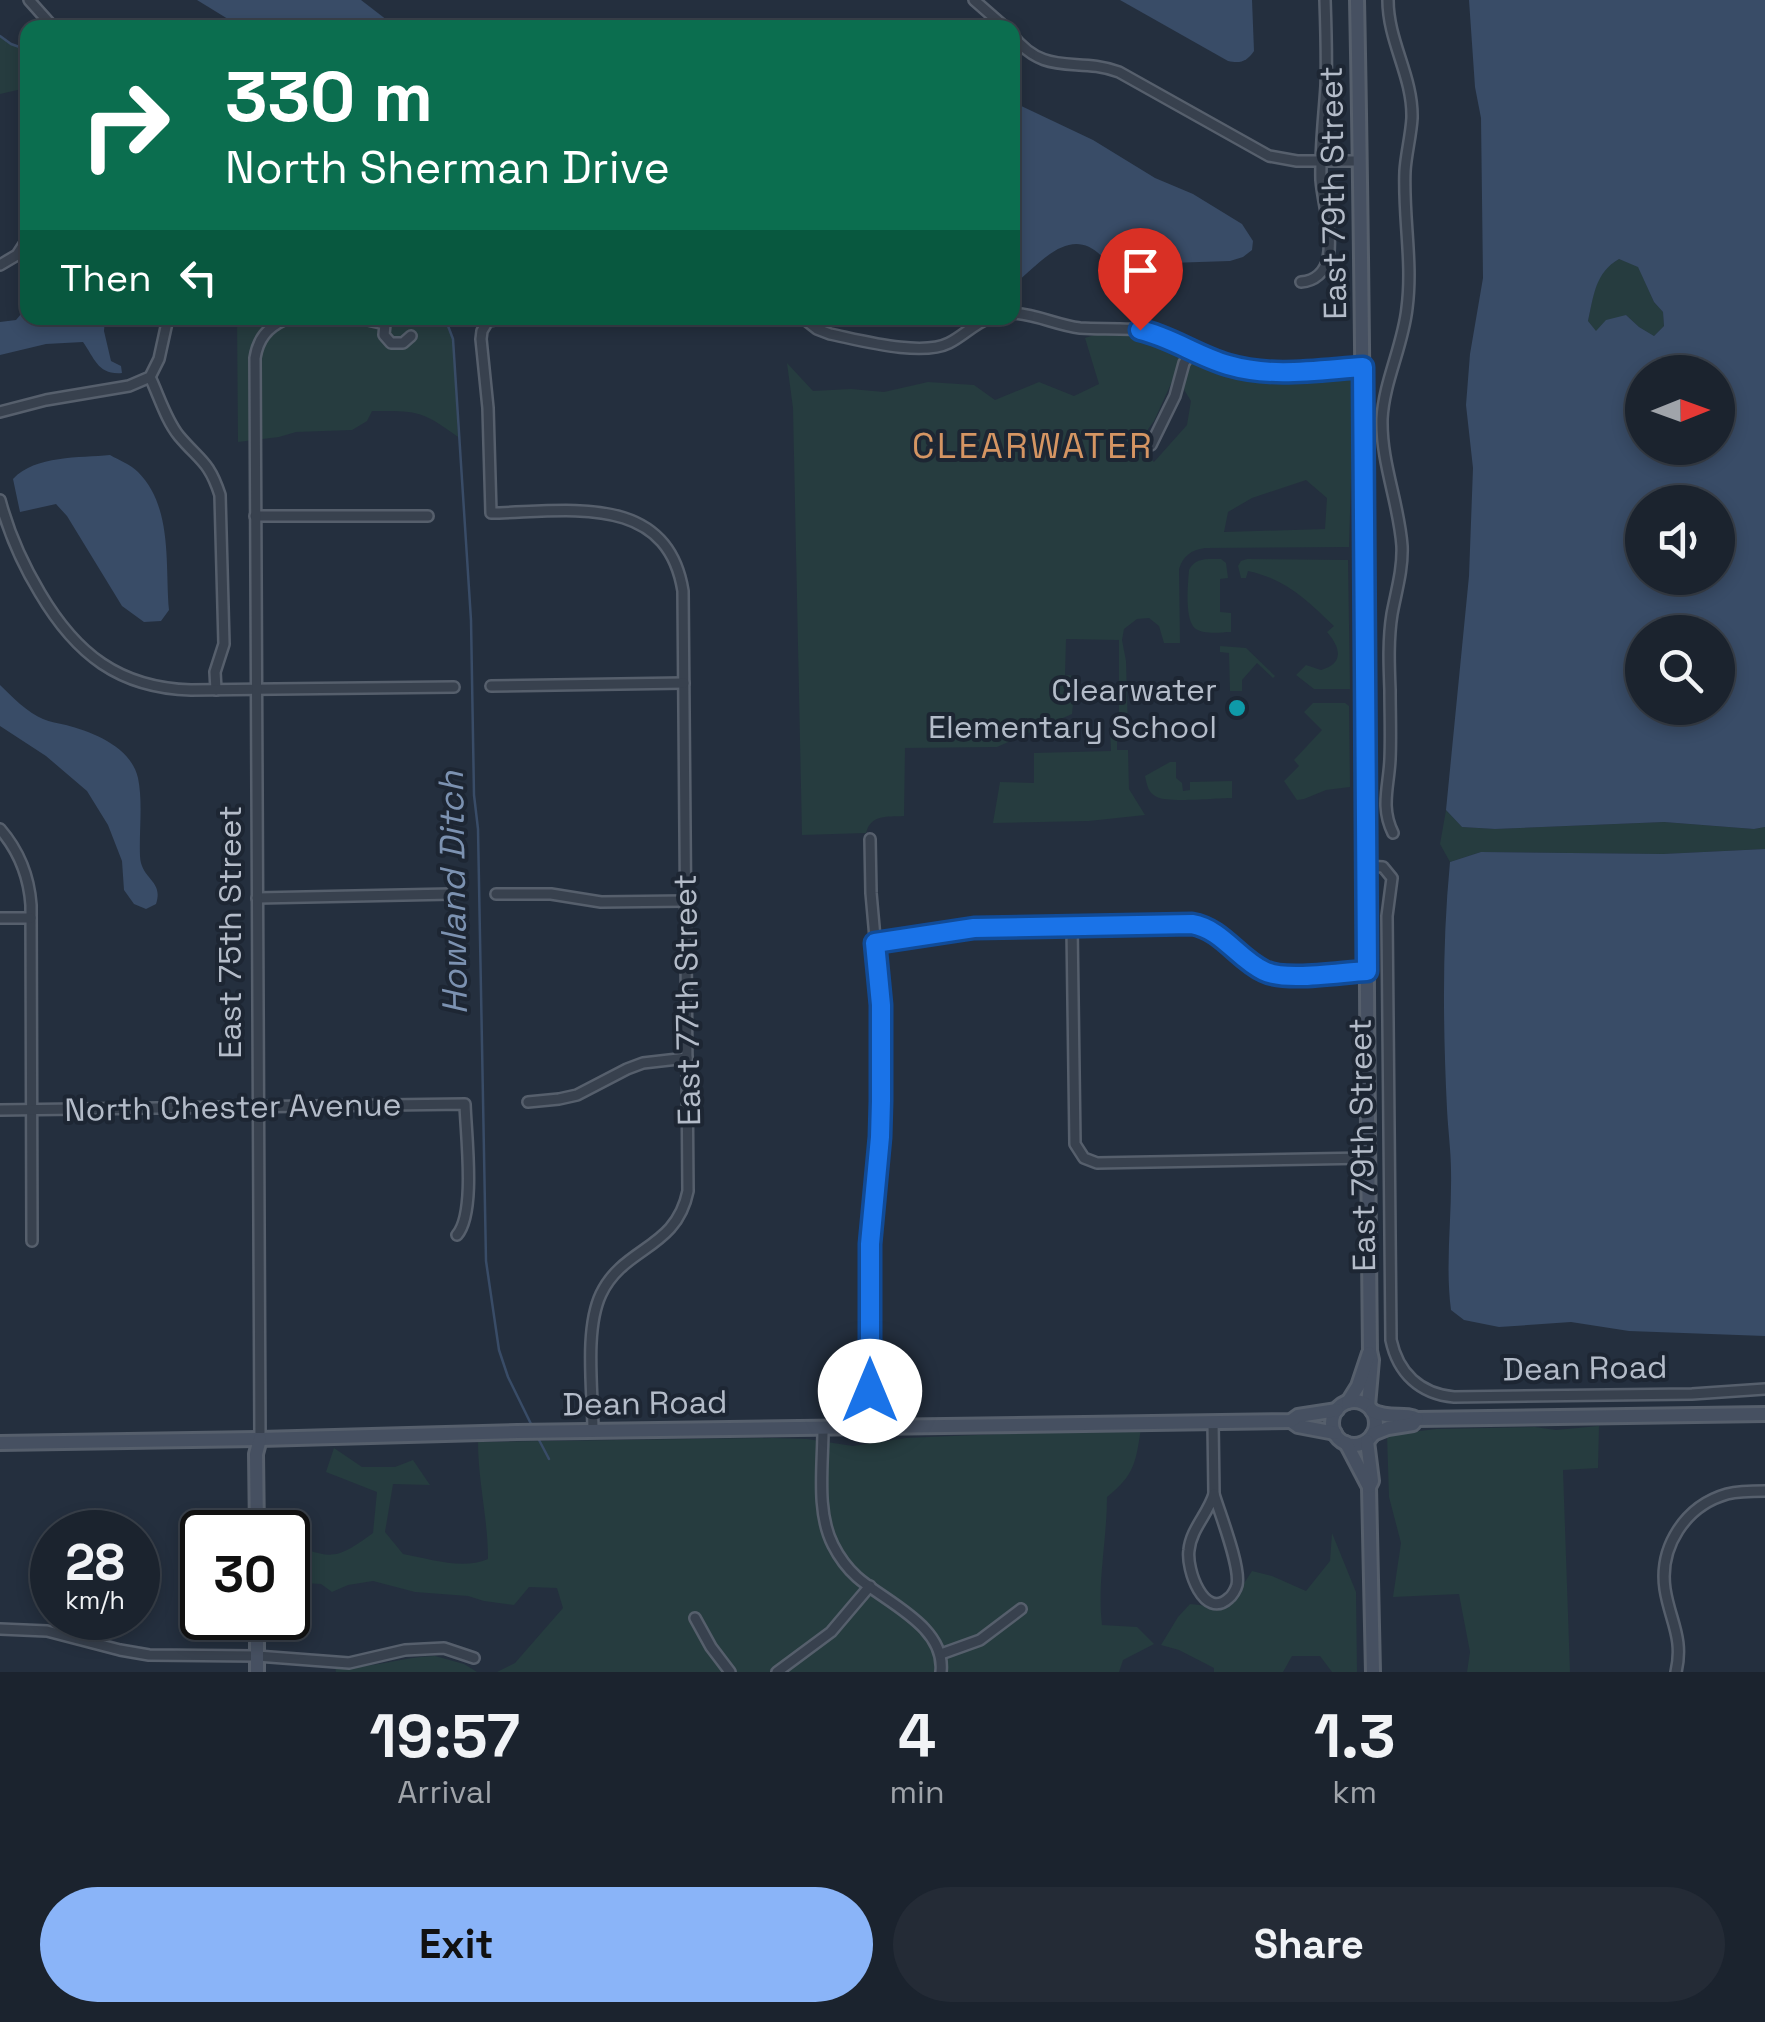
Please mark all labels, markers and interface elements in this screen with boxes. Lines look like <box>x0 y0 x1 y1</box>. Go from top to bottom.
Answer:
text: 330 m <box>225 52 433 141</box>
icon: right <box>60 60 190 190</box>
street label: East 79th Street <box>1311 66 1355 320</box>
text: North Sherman Drive <box>225 139 670 196</box>
pin <box>1098 228 1183 331</box>
icon: arrive <box>1113 243 1168 298</box>
icon: left <box>171 250 226 305</box>
text: Then <box>60 254 151 302</box>
north arrow <box>1625 355 1735 465</box>
map controls <box>1625 355 1735 725</box>
district label: CLEARWATER <box>912 424 1154 468</box>
button: sound <box>1625 485 1735 595</box>
button: search <box>1625 615 1735 725</box>
place label: Clearwater Elementary School <box>928 670 1217 747</box>
marker: Clearwater Elementary School <box>1226 697 1248 719</box>
water label: Howland Ditch <box>429 770 477 1015</box>
street label: East 75th Street <box>210 805 250 1059</box>
street label: East 77th Street <box>665 874 709 1126</box>
street label: East 79th Street <box>1340 1018 1384 1272</box>
street label: North Chester Avenue <box>64 1084 402 1130</box>
position arrow <box>818 1339 922 1443</box>
street label: Dean Road <box>1502 1347 1668 1389</box>
street label: Dean Road <box>562 1382 728 1424</box>
speed limit sign: 30 <box>180 1510 310 1640</box>
text: 28 <box>65 1531 125 1595</box>
text: km/h <box>65 1584 125 1616</box>
text: 19:57 <box>369 1698 520 1775</box>
text: 4 <box>898 1698 936 1775</box>
text: 1.3 <box>1314 1698 1395 1775</box>
text: Arrival <box>397 1772 492 1812</box>
text: min <box>890 1772 945 1812</box>
text: km <box>1332 1772 1377 1812</box>
button: Exit <box>40 1887 873 2002</box>
button: Share <box>893 1887 1725 2002</box>

